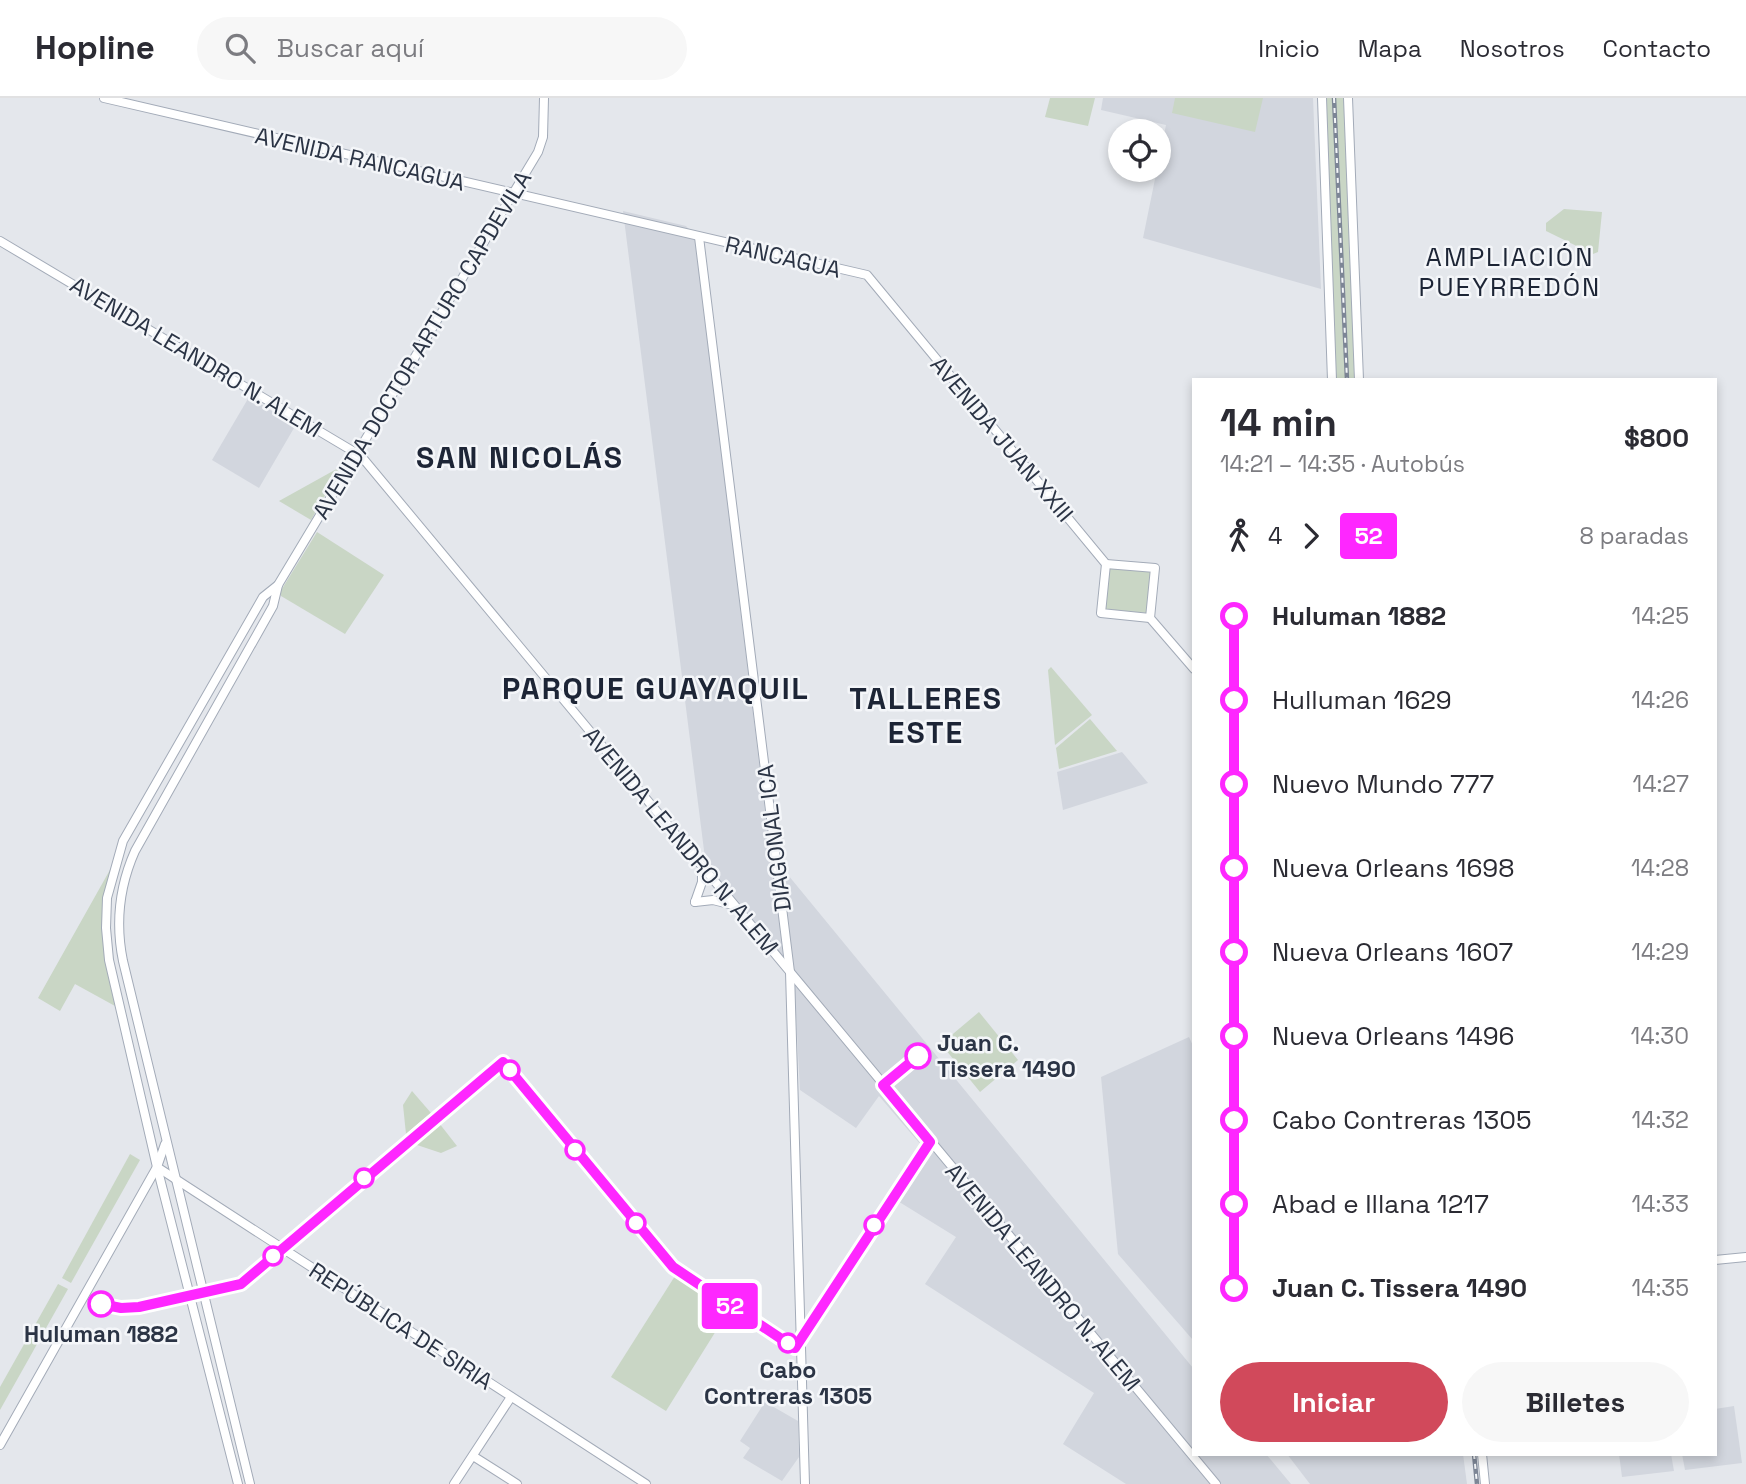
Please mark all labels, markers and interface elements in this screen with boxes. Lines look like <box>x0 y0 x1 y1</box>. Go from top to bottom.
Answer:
search box <box>197 17 687 80</box>
text: Hopline <box>35 27 155 69</box>
icon: search <box>221 29 259 67</box>
text: Buscar aquí <box>277 31 424 65</box>
text: Inicio <box>1258 33 1320 64</box>
text: Mapa <box>1358 33 1422 64</box>
text: Nosotros <box>1460 33 1565 64</box>
text: Contacto <box>1603 33 1711 64</box>
map controls <box>1108 119 1171 182</box>
button: locate <box>1108 119 1171 182</box>
street label: AVENIDA RANCAGUA <box>252 120 468 198</box>
street label: AVENIDA DOCTOR ARTURO CAPDEVILA <box>306 165 538 525</box>
street label: RANCAGUA <box>722 229 844 285</box>
district label: AMPLIACIÓN PUEYRREDÓN <box>1419 240 1601 304</box>
street label: AVENIDA LEANDRO N. ALEM <box>65 270 327 444</box>
street label: AVENIDA JUAN XXIII <box>924 350 1080 528</box>
text: 14 min <box>1220 399 1337 447</box>
text: $800 <box>1624 421 1689 455</box>
district label: SAN NICOLÁS <box>416 438 624 477</box>
text: 14:21 – 14:35 · Autobús <box>1220 449 1465 479</box>
icon: walk <box>1220 517 1258 555</box>
icon: forward <box>1292 517 1330 555</box>
text: 52 <box>1354 520 1383 551</box>
text: 4 <box>1268 521 1282 551</box>
text: 8 paradas <box>1579 521 1689 551</box>
text: Huluman 1882 <box>1272 599 1446 633</box>
text: 14:25 <box>1632 601 1689 631</box>
district label: PARQUE GUAYAQUIL <box>502 669 810 708</box>
district label: TALLERES ESTE <box>849 679 1003 752</box>
text: Hulluman 1629 <box>1272 683 1452 717</box>
text: 14:26 <box>1631 685 1689 715</box>
street label: AVENIDA LEANDRO N. ALEM <box>577 721 785 961</box>
street label: DIAGONAL ICA <box>750 763 798 913</box>
text: Nuevo Mundo 777 <box>1272 767 1494 801</box>
text: 14:27 <box>1633 769 1689 799</box>
text: Nueva Orleans 1698 <box>1272 851 1514 885</box>
text: 14:28 <box>1631 853 1689 883</box>
text: Nueva Orleans 1607 <box>1272 935 1513 969</box>
text: 14:29 <box>1631 937 1689 967</box>
text: Nueva Orleans 1496 <box>1272 1019 1514 1053</box>
text: 14:30 <box>1631 1021 1689 1051</box>
place label: Juan C. Tissera 1490 <box>937 1028 1076 1084</box>
marker: Juan C. Tissera 1490 <box>905 1043 931 1069</box>
unlabelled marker <box>500 1060 520 1080</box>
text: Cabo Contreras 1305 <box>1272 1103 1532 1137</box>
text: 14:32 <box>1631 1105 1689 1135</box>
unlabelled marker <box>565 1140 585 1160</box>
street label: AVENIDA LEANDRO N. ALEM <box>939 1157 1147 1397</box>
unlabelled marker <box>354 1168 374 1188</box>
text: Abad e Illana 1217 <box>1272 1187 1489 1221</box>
text: 14:33 <box>1631 1189 1689 1219</box>
unlabelled marker <box>626 1213 646 1233</box>
unlabelled marker <box>864 1215 884 1235</box>
unlabelled marker <box>263 1246 283 1266</box>
street label: REPÚBLICA DE SIRIA <box>303 1255 499 1397</box>
text: Juan C. Tissera 1490 <box>1272 1271 1527 1305</box>
text: 14:35 <box>1632 1273 1689 1303</box>
line badge: 52 <box>698 1283 762 1329</box>
text: 52 <box>716 1290 744 1321</box>
marker: Huluman 1882 <box>88 1291 114 1317</box>
place label: Huluman 1882 <box>24 1319 178 1349</box>
marker: Cabo Contreras 1305 <box>778 1333 798 1353</box>
place label: Cabo Contreras 1305 <box>704 1355 872 1411</box>
button: Iniciar <box>1220 1362 1448 1442</box>
button: Billetes <box>1462 1362 1689 1442</box>

